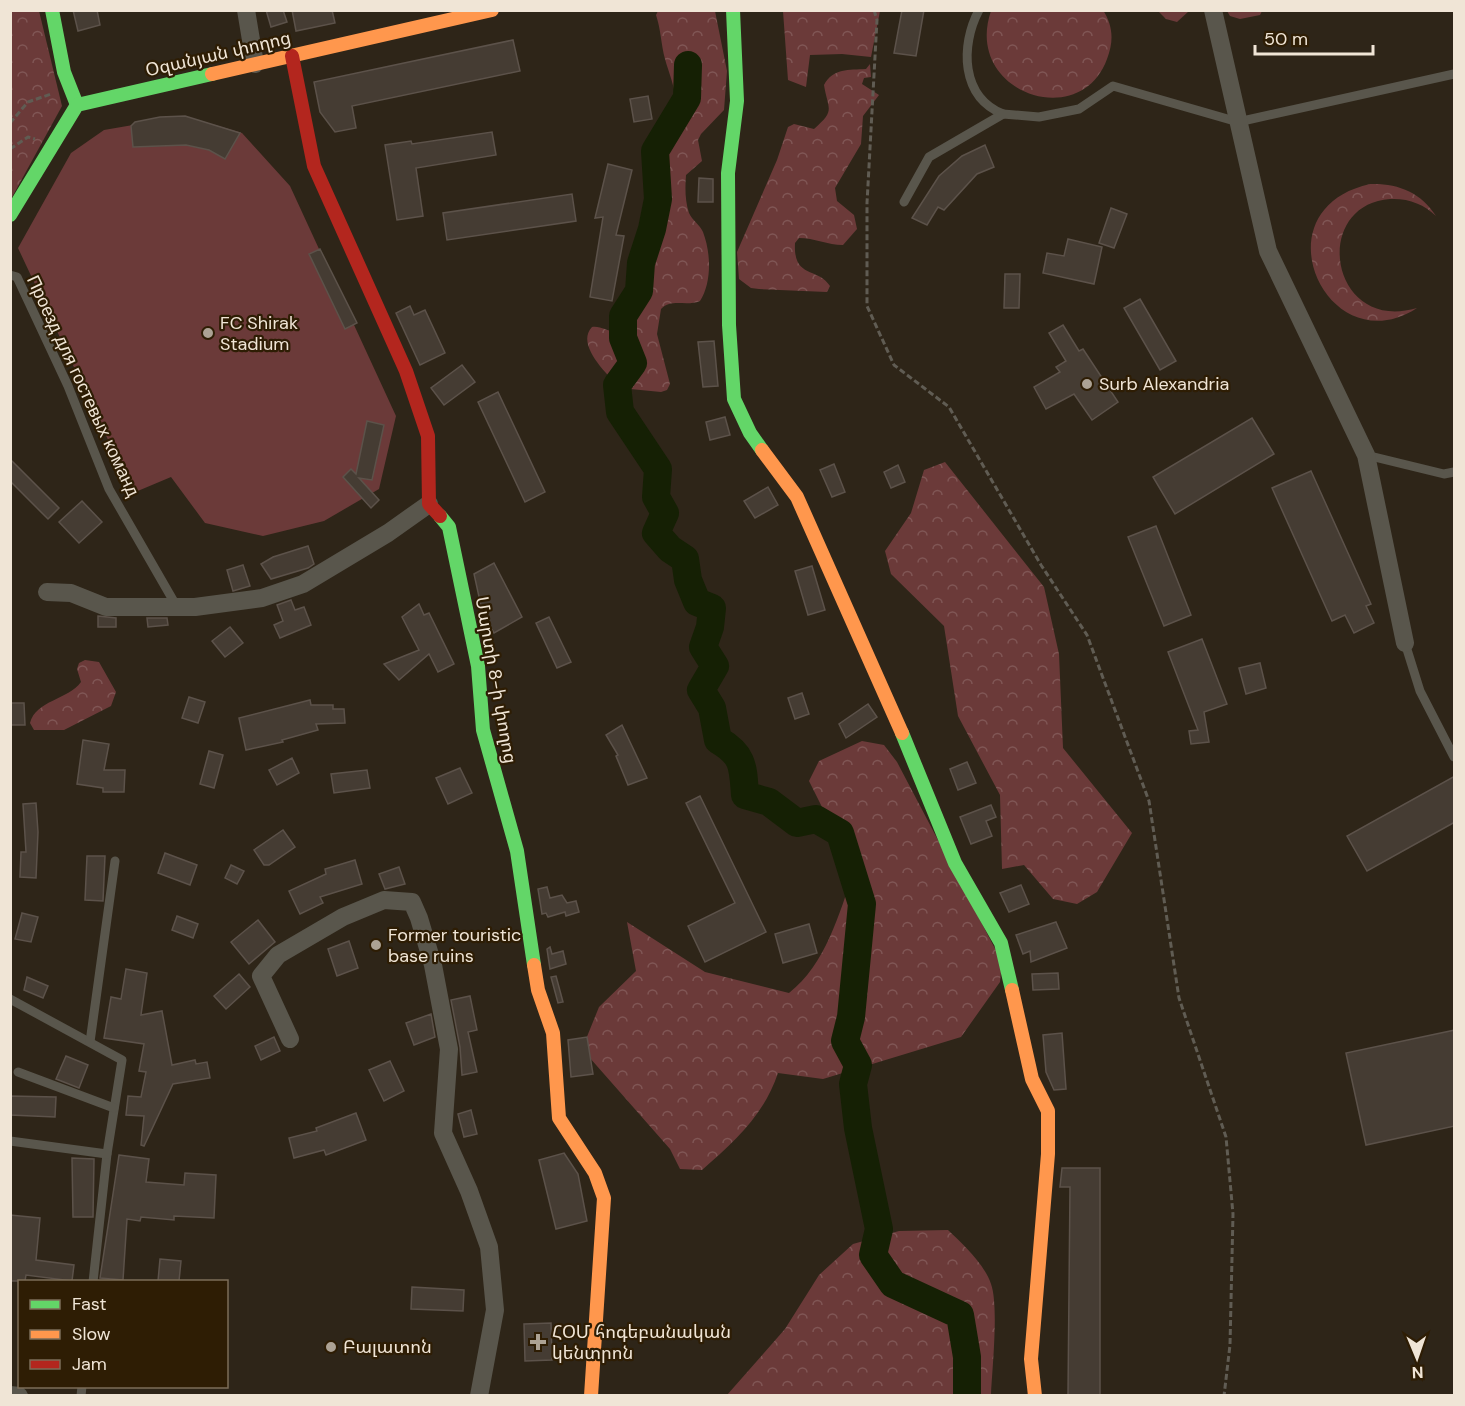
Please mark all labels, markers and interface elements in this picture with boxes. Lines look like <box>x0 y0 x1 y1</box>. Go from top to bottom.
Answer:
scale bar <box>1255 18 1374 56</box>
street label: Օզանյան փողոց <box>143 26 293 82</box>
text: 50 m <box>1264 27 1308 51</box>
street label: Проезд для гостевых команд <box>21 271 145 501</box>
place label: FC Shirak Stadium <box>220 311 298 356</box>
marker: FC Shirak Stadium <box>201 326 215 340</box>
place label: Surb Alexandria <box>1099 372 1229 396</box>
marker: Surb Alexandria <box>1080 377 1094 391</box>
street label: Մարտի 8-ի փողոց <box>469 595 523 765</box>
place label: Former touristic base ruins <box>388 923 521 968</box>
marker: Former touristic base ruins <box>369 938 383 952</box>
legend <box>18 1280 228 1388</box>
text: Fast <box>72 1292 107 1316</box>
place label: ՀՕՄ հոգեբանական կենտրոն <box>552 1320 731 1365</box>
text: Slow <box>72 1322 111 1346</box>
north arrow <box>1387 1328 1447 1388</box>
marker: ՀՕՄ հոգեբանական կենտրոն <box>529 1333 547 1351</box>
place label: Բալատոն <box>343 1335 432 1359</box>
marker: Բալատոն <box>324 1340 338 1354</box>
text: Jam <box>72 1352 107 1376</box>
text: N <box>1411 1362 1424 1383</box>

